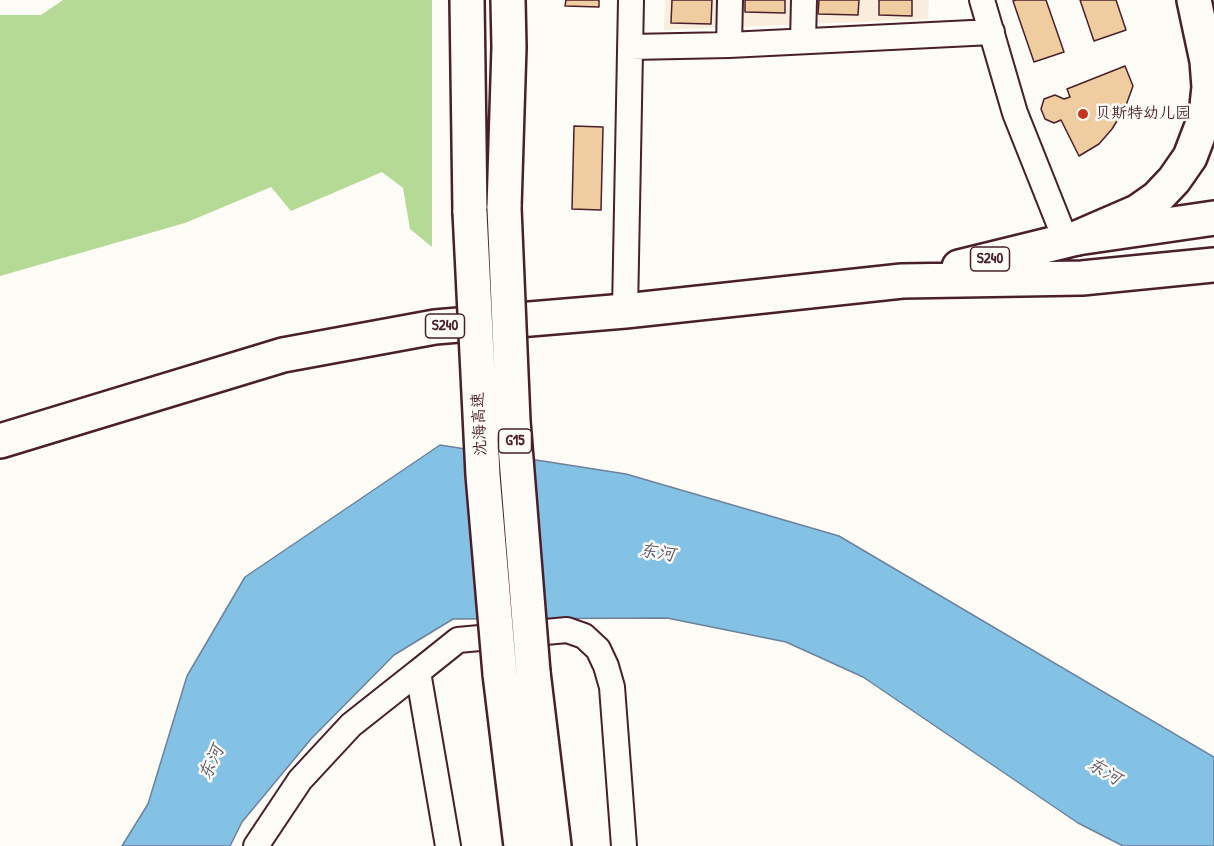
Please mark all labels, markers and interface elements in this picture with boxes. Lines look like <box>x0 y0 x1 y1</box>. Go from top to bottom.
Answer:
place label: 贝斯特幼儿园 <box>1095 104 1191 124</box>
marker: 贝斯特幼儿园 <box>1076 107 1090 121</box>
road number: S240 <box>970 247 1010 271</box>
road number: S240 <box>426 314 464 338</box>
street label: 沈海高速 <box>469 392 491 456</box>
road number: G15 <box>498 429 532 453</box>
water label: 东河 <box>638 540 676 566</box>
water label: 东河 <box>195 742 229 784</box>
water label: 东河 <box>1083 753 1125 791</box>

